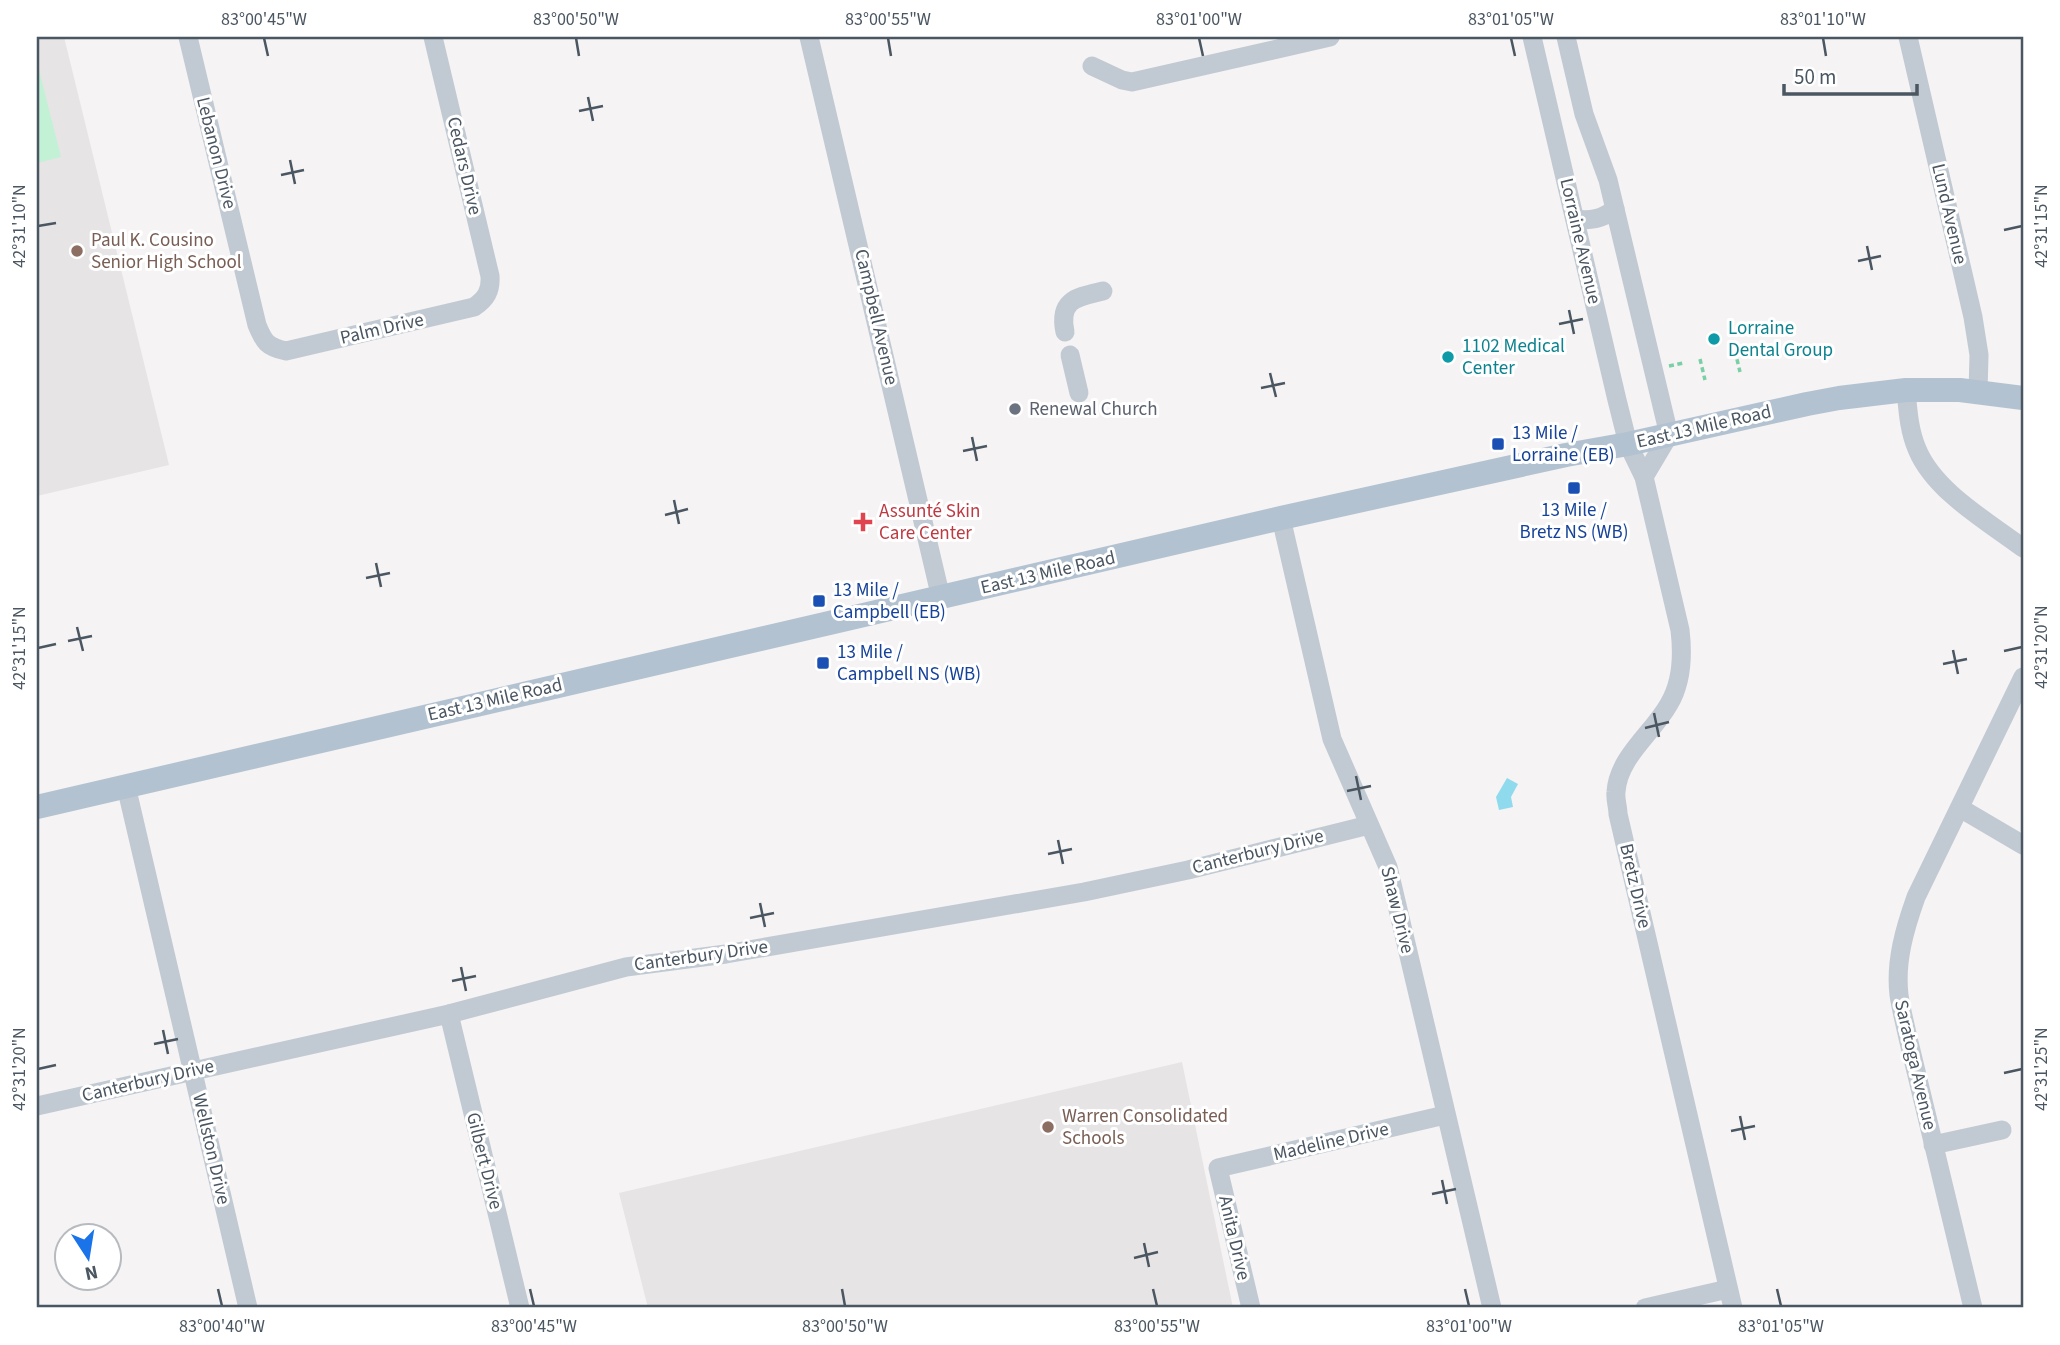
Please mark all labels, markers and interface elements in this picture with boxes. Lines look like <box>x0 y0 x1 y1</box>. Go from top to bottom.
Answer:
text: 83°00'45"W <box>221 7 307 32</box>
text: 83°00'50"W <box>533 7 619 32</box>
text: 83°00'55"W <box>845 7 931 32</box>
text: 83°01'00"W <box>1156 7 1242 32</box>
text: 83°01'05"W <box>1468 7 1554 32</box>
text: 83°01'10"W <box>1780 7 1866 32</box>
scale bar <box>1784 52 1916 96</box>
text: 50 m <box>1794 62 1836 92</box>
street label: Lebanon Drive <box>189 94 243 212</box>
street label: Cedars Drive <box>440 114 488 218</box>
street label: Lund Avenue <box>1924 161 1974 267</box>
street label: Lorraine Avenue <box>1552 175 1608 307</box>
text: 42°31'10"N <box>7 184 32 268</box>
text: 42°31'15"N <box>2029 184 2054 268</box>
place label: Paul K. Cousino Senior High School <box>91 227 242 276</box>
marker: Paul K. Cousino Senior High School <box>69 243 85 259</box>
street label: Campbell Avenue <box>847 246 905 388</box>
street label: Palm Drive <box>337 306 427 352</box>
place label: Lorraine Dental Group <box>1728 315 1833 364</box>
marker: Lorraine Dental Group <box>1706 331 1722 347</box>
place label: 1102 Medical Center <box>1462 333 1565 382</box>
marker: 1102 Medical Center <box>1440 349 1456 365</box>
place label: Renewal Church <box>1029 396 1158 423</box>
street label: East 13 Mile Road <box>1634 398 1774 456</box>
marker: Renewal Church <box>1007 401 1023 417</box>
place label: 13 Mile / Lorraine (EB) <box>1512 420 1615 469</box>
marker: 13 Mile / Lorraine (EB) <box>1490 436 1506 452</box>
marker: 13 Mile / Bretz NS (WB) <box>1566 480 1582 496</box>
place label: 13 Mile / Bretz NS (WB) <box>1520 497 1628 546</box>
place label: Assunté Skin Care Center <box>879 498 980 547</box>
marker: Assunté Skin Care Center <box>853 512 873 532</box>
street label: East 13 Mile Road <box>978 544 1118 602</box>
place label: 13 Mile / Campbell (EB) <box>833 577 946 626</box>
marker: 13 Mile / Campbell (EB) <box>811 593 827 609</box>
text: 42°31'20"N <box>2029 605 2054 689</box>
text: 42°31'15"N <box>7 606 32 690</box>
place label: 13 Mile / Campbell NS (WB) <box>837 639 981 688</box>
marker: 13 Mile / Campbell NS (WB) <box>815 655 831 671</box>
street label: East 13 Mile Road <box>425 671 565 729</box>
street label: Canterbury Drive <box>1189 823 1327 881</box>
street label: Bretz Drive <box>1612 841 1658 931</box>
street label: Shaw Drive <box>1373 864 1421 956</box>
street label: Canterbury Drive <box>632 933 770 979</box>
street label: Saratoga Avenue <box>1887 997 1943 1133</box>
text: 42°31'20"N <box>7 1027 32 1111</box>
text: 42°31'25"N <box>2029 1027 2054 1111</box>
street label: Canterbury Drive <box>79 1053 217 1109</box>
street label: Wellston Drive <box>185 1091 237 1207</box>
place label: Warren Consolidated Schools <box>1062 1103 1228 1152</box>
street label: Gilbert Drive <box>459 1110 509 1212</box>
street label: Madeline Drive <box>1271 1116 1391 1168</box>
marker: Warren Consolidated Schools <box>1040 1119 1056 1135</box>
street label: Anita Drive <box>1211 1193 1257 1283</box>
north arrow <box>52 1222 122 1292</box>
text: N <box>82 1258 100 1287</box>
text: 83°00'40"W <box>179 1314 265 1339</box>
text: 83°00'45"W <box>491 1314 577 1339</box>
text: 83°00'50"W <box>802 1314 888 1339</box>
text: 83°00'55"W <box>1114 1314 1200 1339</box>
text: 83°01'00"W <box>1426 1314 1512 1339</box>
text: 83°01'05"W <box>1738 1314 1824 1339</box>

